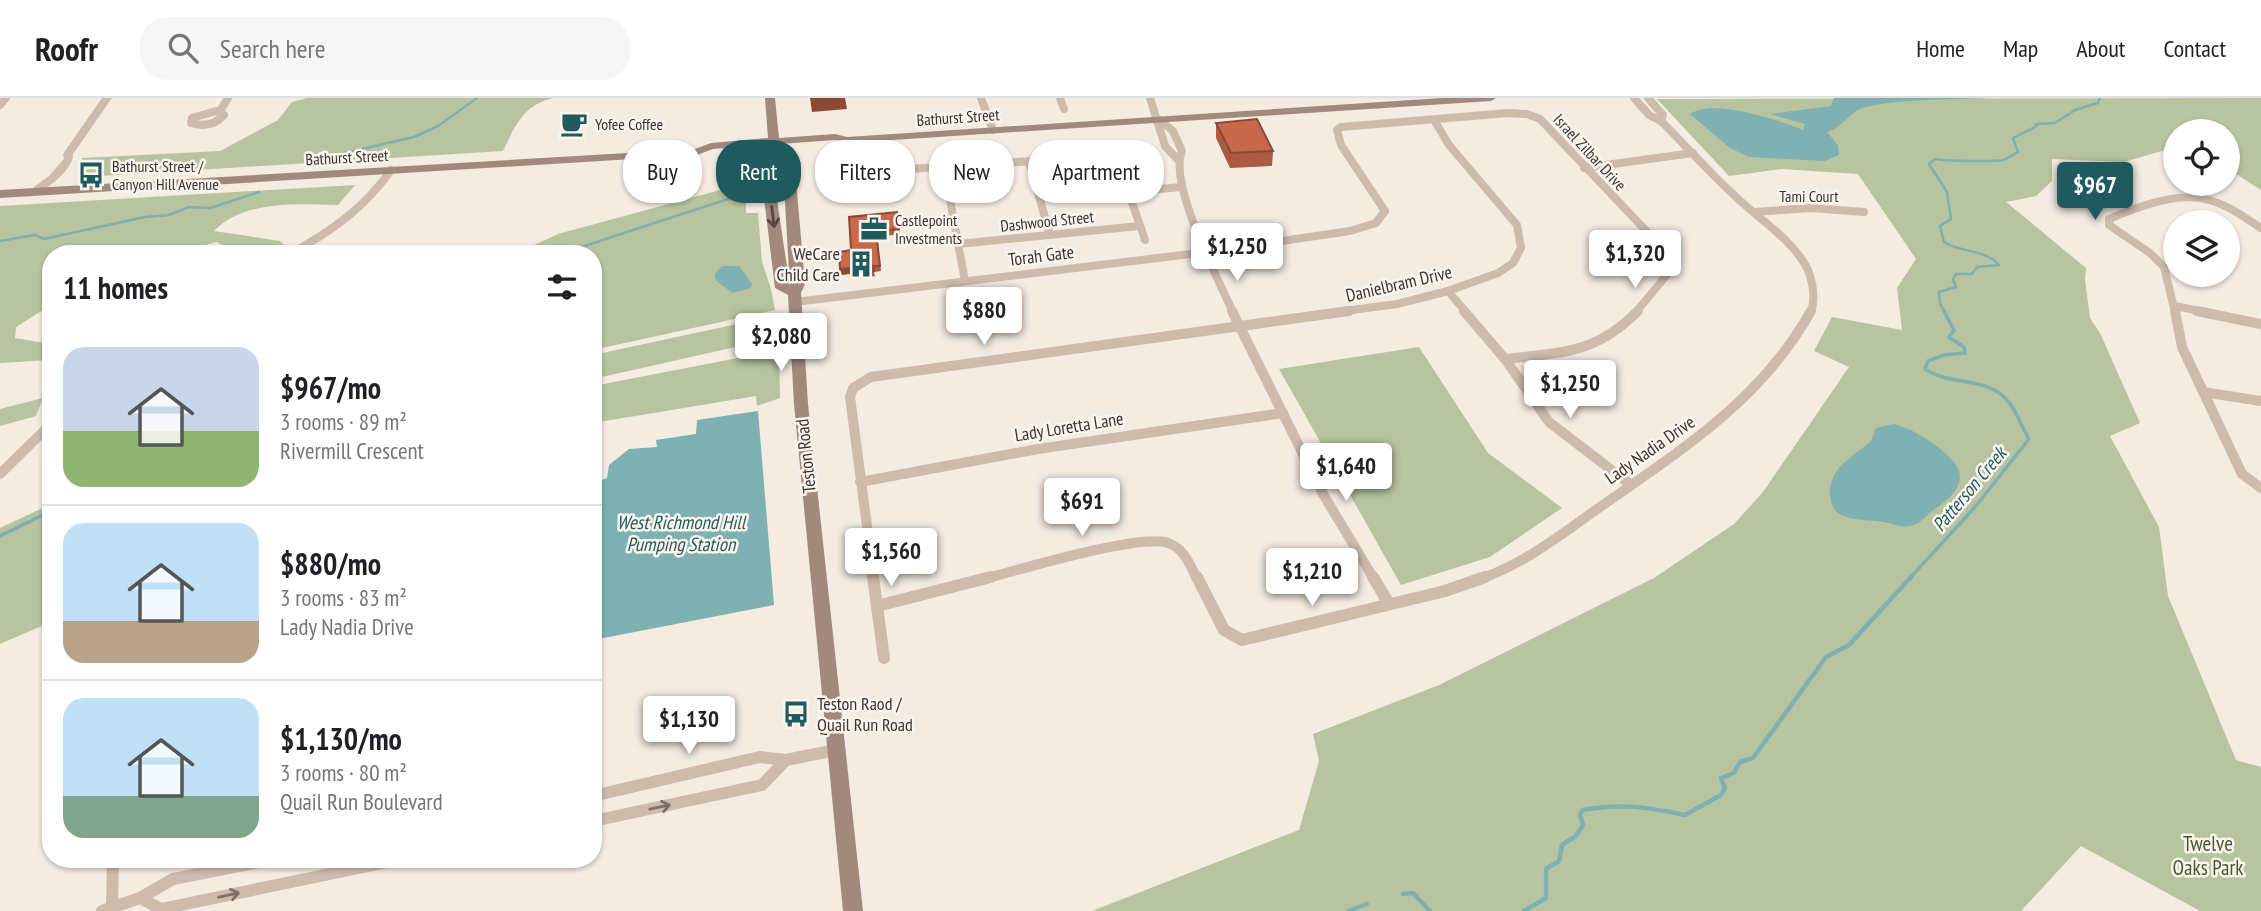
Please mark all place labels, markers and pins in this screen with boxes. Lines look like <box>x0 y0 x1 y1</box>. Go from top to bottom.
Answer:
cafe icon: Yofee Coffee <box>559 109 589 139</box>
place label: Yofee Coffee <box>595 114 663 134</box>
place label: Bathurst Street / Canyon Hill Avenue <box>112 156 219 194</box>
bus stop icon: Bathurst Street / Canyon Hill Avenue <box>76 160 106 190</box>
pin: $967 <box>2054 162 2136 222</box>
place label: Castlepoint Investments <box>895 210 962 248</box>
office icon: Castlepoint Investments <box>859 214 889 244</box>
pin: $1,250 <box>1180 223 1294 283</box>
pin: $1,320 <box>1578 230 1692 290</box>
place label: WeCare Child Care <box>777 242 840 286</box>
building icon: WeCare Child Care <box>846 249 876 279</box>
pin: $880 <box>943 288 1025 347</box>
pin: $2,080 <box>724 314 838 373</box>
pin: $1,250 <box>1513 360 1627 420</box>
pin: $1,640 <box>1289 444 1403 503</box>
pin: $691 <box>1041 478 1123 538</box>
pin: $1,560 <box>834 528 948 588</box>
pin: $1,210 <box>1255 548 1369 608</box>
place label: Teston Raod / Quail Run Road <box>817 692 913 736</box>
pin: $1,130 <box>632 696 746 756</box>
bus stop icon: Teston Raod / Quail Run Road <box>781 699 811 729</box>

